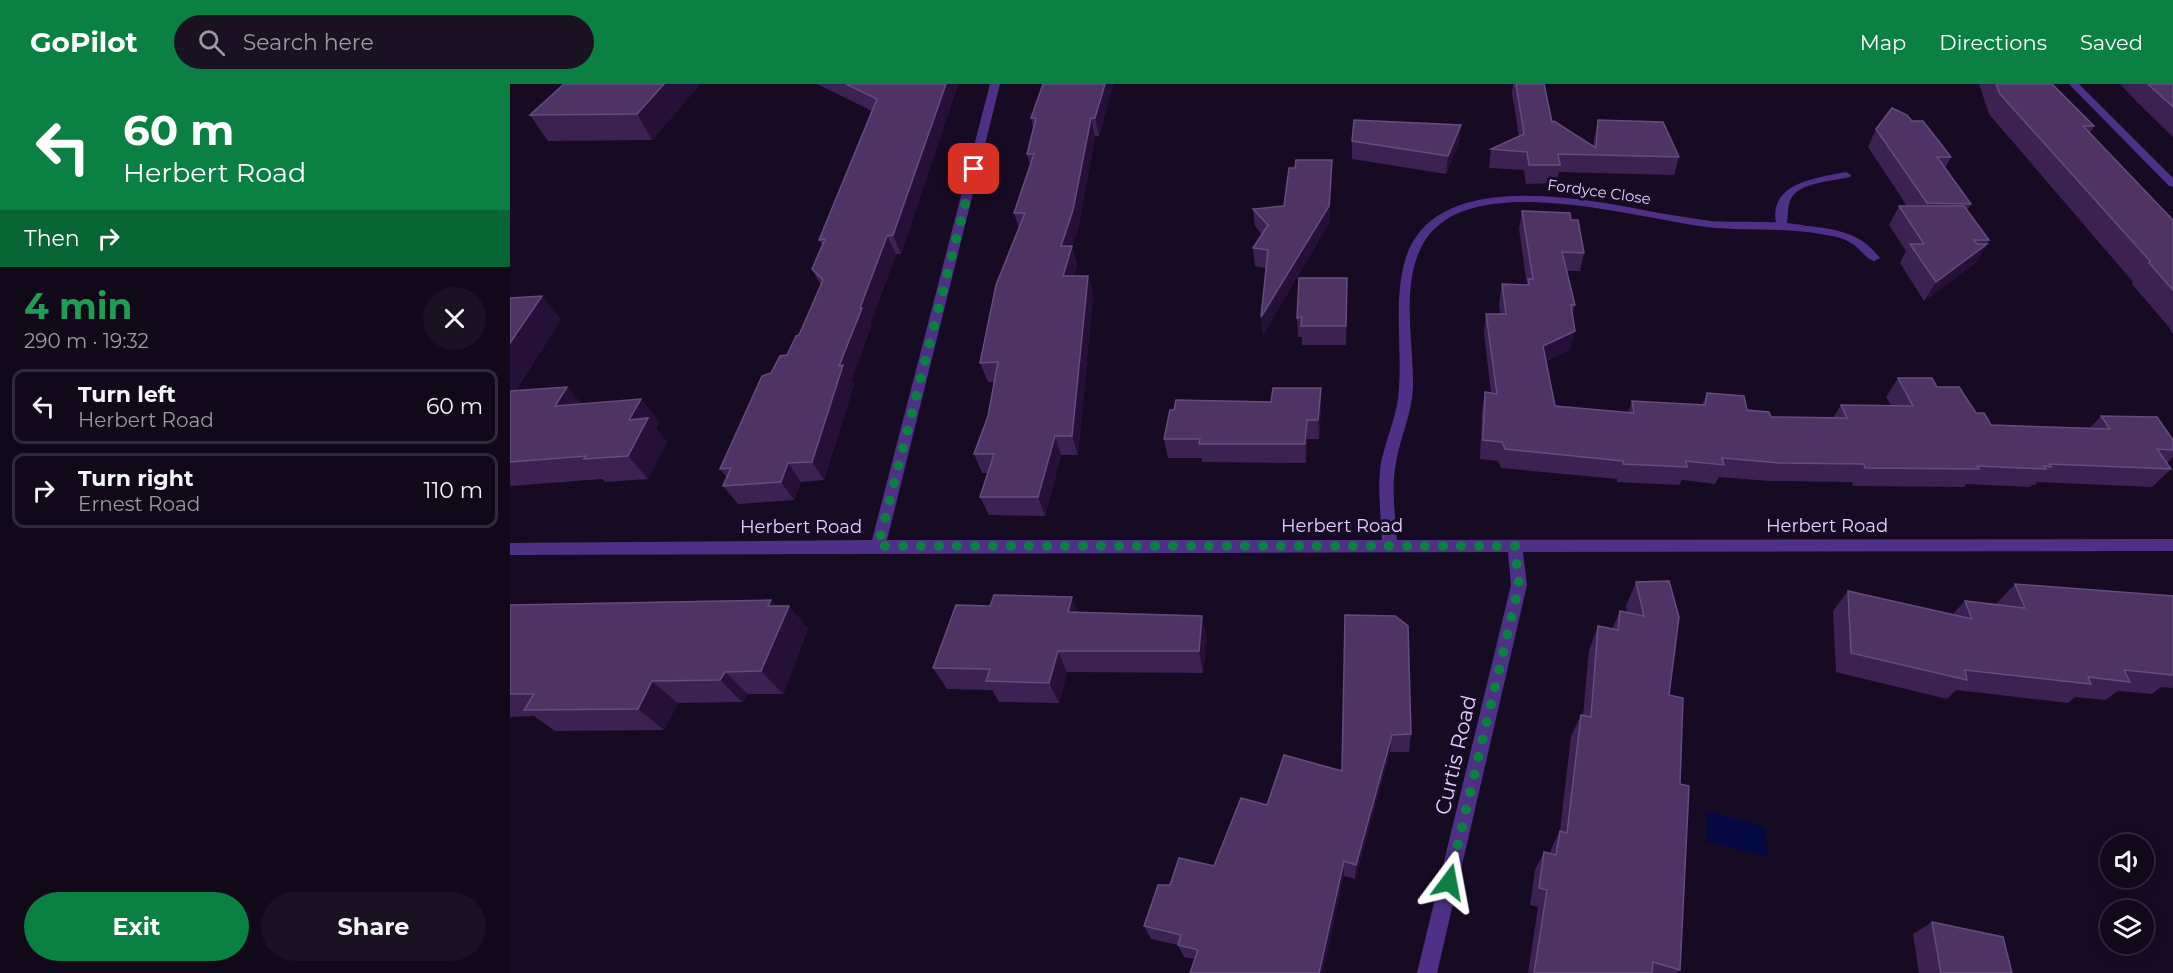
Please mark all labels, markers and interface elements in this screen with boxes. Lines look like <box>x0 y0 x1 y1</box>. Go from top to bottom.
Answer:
search box <box>174 15 594 69</box>
text: GoPilot <box>30 25 138 59</box>
icon: search <box>195 26 228 59</box>
text: Search here <box>243 29 374 56</box>
text: Map <box>1860 30 1906 55</box>
text: Directions <box>1939 30 2047 55</box>
text: Saved <box>2080 30 2143 55</box>
text: 60 m <box>123 104 234 156</box>
icon: left <box>24 108 102 186</box>
pin <box>948 143 999 194</box>
icon: arrive <box>957 152 990 185</box>
text: Herbert Road <box>123 156 306 189</box>
street label: Fordyce Close <box>1546 175 1652 208</box>
icon: right <box>92 222 125 255</box>
text: Then <box>24 225 80 252</box>
text: 4 min <box>24 284 132 328</box>
button: close <box>423 287 486 350</box>
text: 290 m · 19:32 <box>24 329 149 353</box>
text: Turn left <box>78 381 176 408</box>
icon: left <box>27 390 60 423</box>
text: 60 m <box>426 393 483 420</box>
text: Herbert Road <box>78 408 214 432</box>
text: Turn right <box>78 465 193 492</box>
icon: right <box>27 474 60 507</box>
text: 110 m <box>423 477 483 504</box>
text: Ernest Road <box>78 492 200 516</box>
street label: Herbert Road <box>1281 515 1403 537</box>
street label: Herbert Road <box>1766 515 1888 537</box>
street label: Herbert Road <box>740 516 862 538</box>
street label: Curtis Road <box>1430 693 1481 817</box>
map controls <box>2100 834 2154 954</box>
button: sound <box>2100 834 2154 888</box>
position arrow <box>1417 850 1481 914</box>
button: Exit <box>24 892 249 961</box>
button: Share <box>261 892 486 961</box>
button: layers <box>2100 900 2154 954</box>

